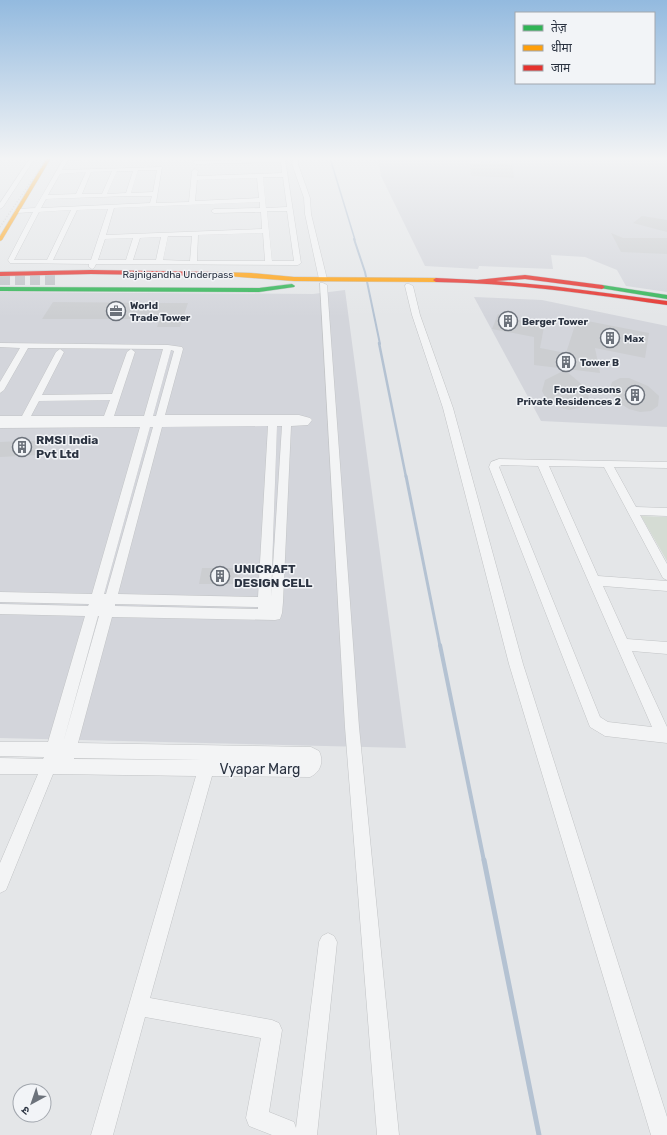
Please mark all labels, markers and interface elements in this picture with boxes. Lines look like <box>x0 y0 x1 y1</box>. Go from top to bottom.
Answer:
legend <box>515 12 655 84</box>
text: तेज़ <box>551 20 568 35</box>
text: धीमा <box>551 40 573 55</box>
text: जाम <box>551 61 571 75</box>
street label: Rajnigandha Underpass <box>123 269 233 281</box>
office icon: World Trade Tower <box>105 300 127 322</box>
place label: World Trade Tower <box>130 300 191 324</box>
building icon: Berger Tower <box>497 310 519 332</box>
place label: Berger Tower <box>522 316 589 328</box>
building icon: Max <box>599 327 621 349</box>
place label: Max <box>624 333 644 345</box>
building icon: Tower B <box>555 351 577 373</box>
place label: Tower B <box>580 357 619 369</box>
place label: Four Seasons Private Residences 2 <box>517 384 621 408</box>
building icon: Four Seasons Private Residences 2 <box>624 384 646 406</box>
place label: RMSI India Pvt Ltd <box>36 433 98 461</box>
building icon: RMSI India Pvt Ltd <box>11 436 33 458</box>
place label: UNICRAFT DESIGN CELL <box>234 562 312 590</box>
building icon: UNICRAFT DESIGN CELL <box>209 565 231 587</box>
street label: Vyapar Marg <box>220 761 300 778</box>
north arrow <box>12 1083 52 1123</box>
text: उ <box>19 1103 33 1117</box>

